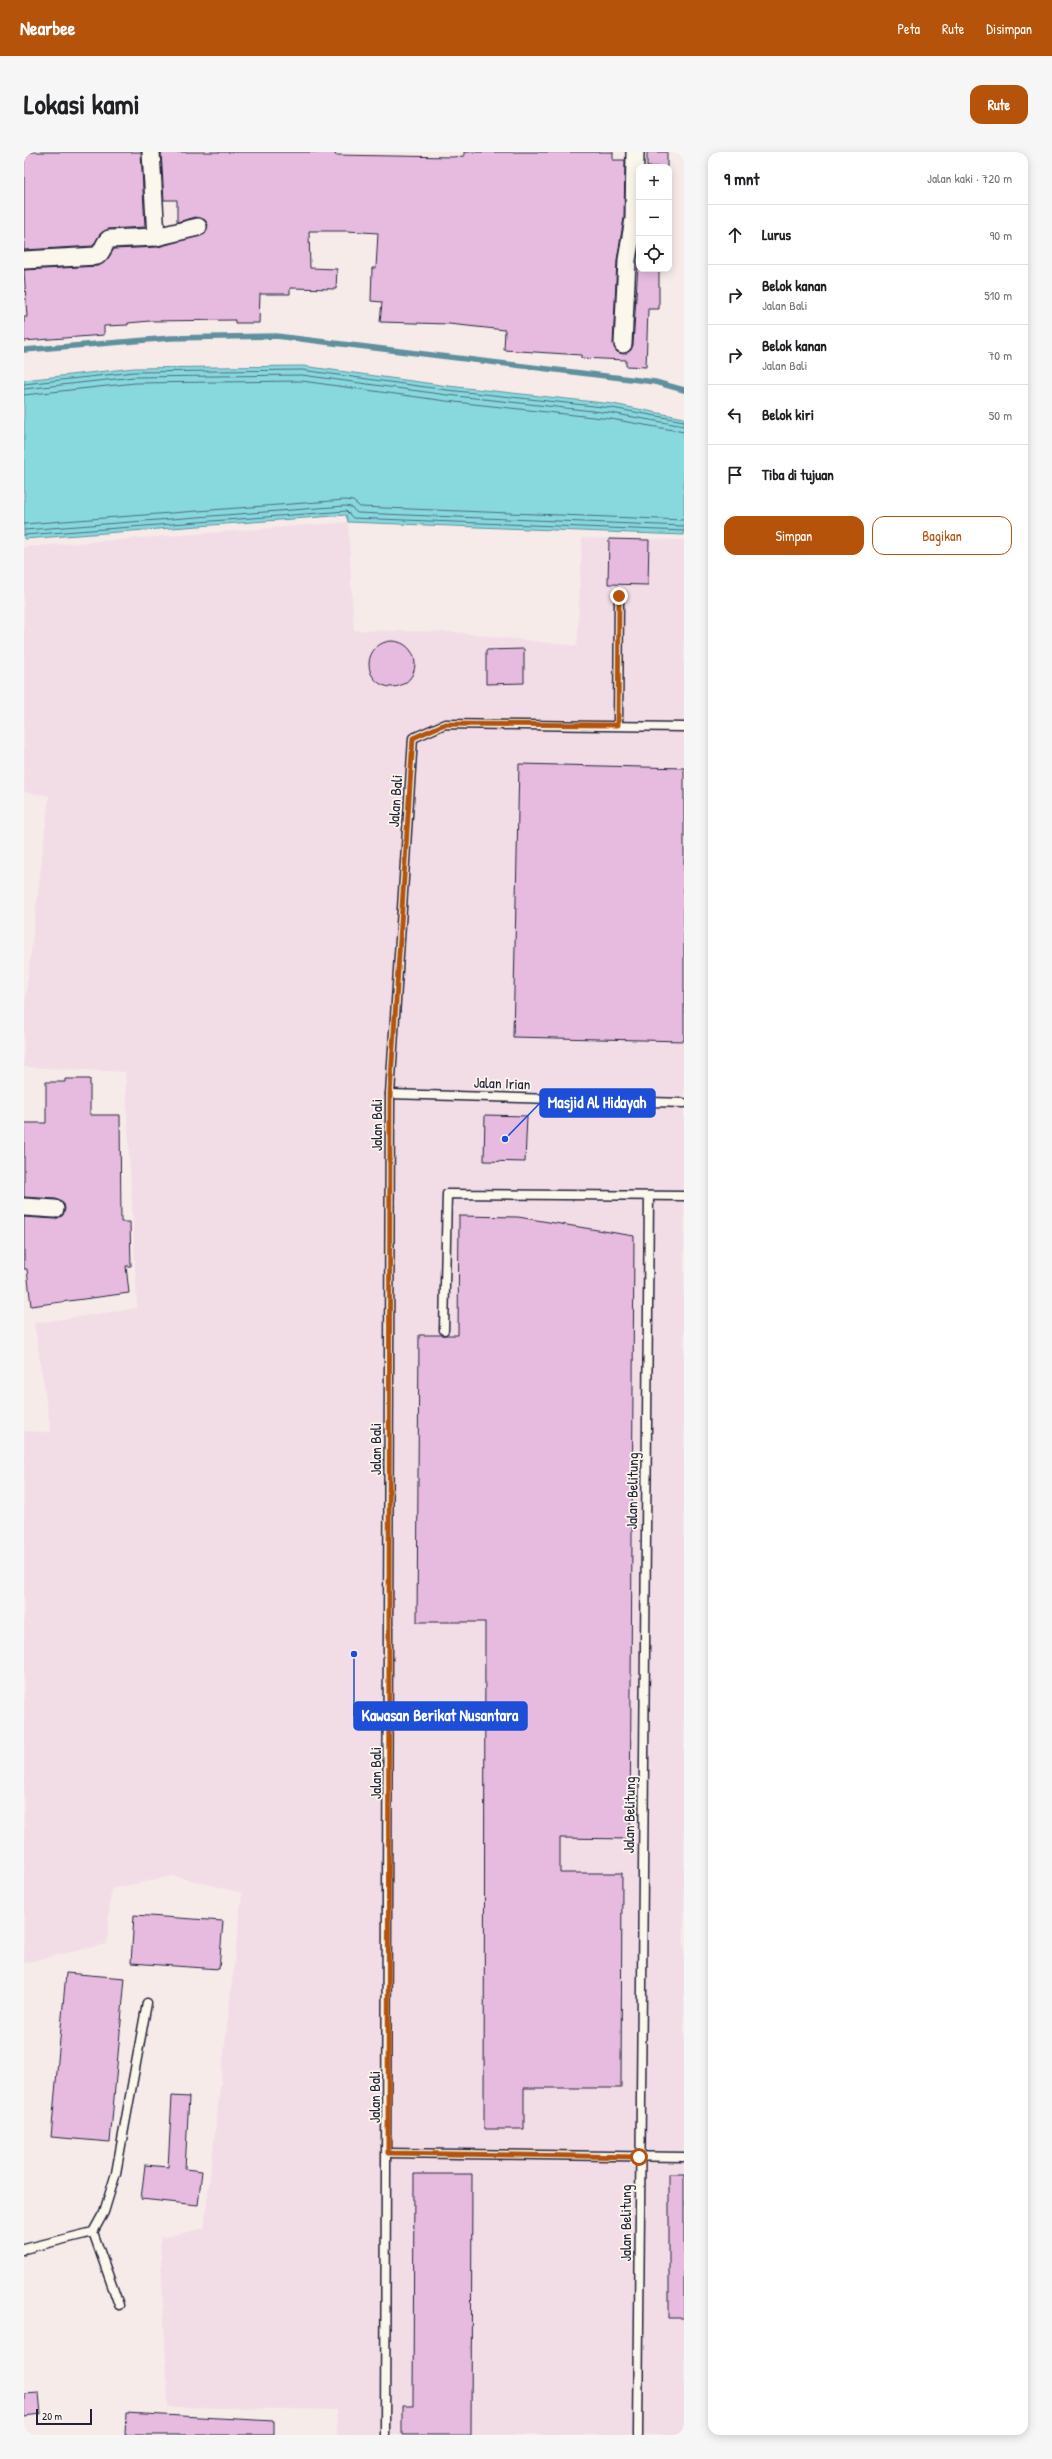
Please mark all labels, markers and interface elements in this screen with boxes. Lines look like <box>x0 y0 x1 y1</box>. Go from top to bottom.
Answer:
text: Nearbee <box>20 15 75 41</box>
text: Peta <box>897 19 920 38</box>
text: Rute <box>942 19 964 38</box>
text: Disimpan <box>986 19 1032 38</box>
text: Lokasi kami <box>24 85 140 123</box>
button: Rute <box>970 85 1028 124</box>
map controls <box>636 164 672 272</box>
button: + <box>636 164 672 200</box>
text: 9 mnt <box>724 167 759 190</box>
text: Jalan kaki · 720 m <box>927 169 1012 187</box>
button: − <box>636 200 672 236</box>
icon: ahead <box>724 224 746 246</box>
text: Lurus <box>762 224 791 245</box>
text: 90 m <box>990 226 1012 244</box>
button: locate <box>636 236 672 272</box>
text: Belok kanan <box>762 275 827 296</box>
icon: right <box>724 284 746 306</box>
text: 510 m <box>984 286 1012 304</box>
text: Jalan Bali <box>762 296 807 314</box>
text: Belok kanan <box>762 335 827 356</box>
icon: right <box>724 344 746 366</box>
text: 70 m <box>988 346 1012 364</box>
text: Jalan Bali <box>762 356 807 374</box>
icon: left <box>724 404 746 426</box>
text: Belok kiri <box>762 404 814 425</box>
text: 50 m <box>989 406 1012 424</box>
icon: arrive <box>724 464 746 486</box>
text: Tiba di tujuan <box>762 464 834 485</box>
button: Simpan <box>724 516 864 555</box>
button: Bagikan <box>872 516 1012 555</box>
route end <box>610 587 628 605</box>
street label: Jalan Bali <box>383 774 407 828</box>
street label: Jalan Irian <box>473 1072 531 1094</box>
callout: Masjid Al Hidayah <box>540 1089 655 1117</box>
text: Masjid Al Hidayah <box>548 1091 646 1114</box>
street label: Jalan Bali <box>366 1099 387 1151</box>
street label: Jalan Bali <box>365 1423 386 1475</box>
street label: Jalan Belitung <box>621 1452 643 1530</box>
callout: Kawasan Berikat Nusantara <box>354 1702 527 1730</box>
text: Kawasan Berikat Nusantara <box>362 1704 519 1726</box>
street label: Jalan Bali <box>365 1747 386 1799</box>
street label: Jalan Belitung <box>618 1776 640 1854</box>
street label: Jalan Bali <box>364 2071 385 2123</box>
route start <box>630 2148 648 2166</box>
street label: Jalan Belitung <box>615 2184 636 2262</box>
scale bar <box>36 2407 92 2426</box>
text: 20 m <box>42 2409 62 2423</box>

